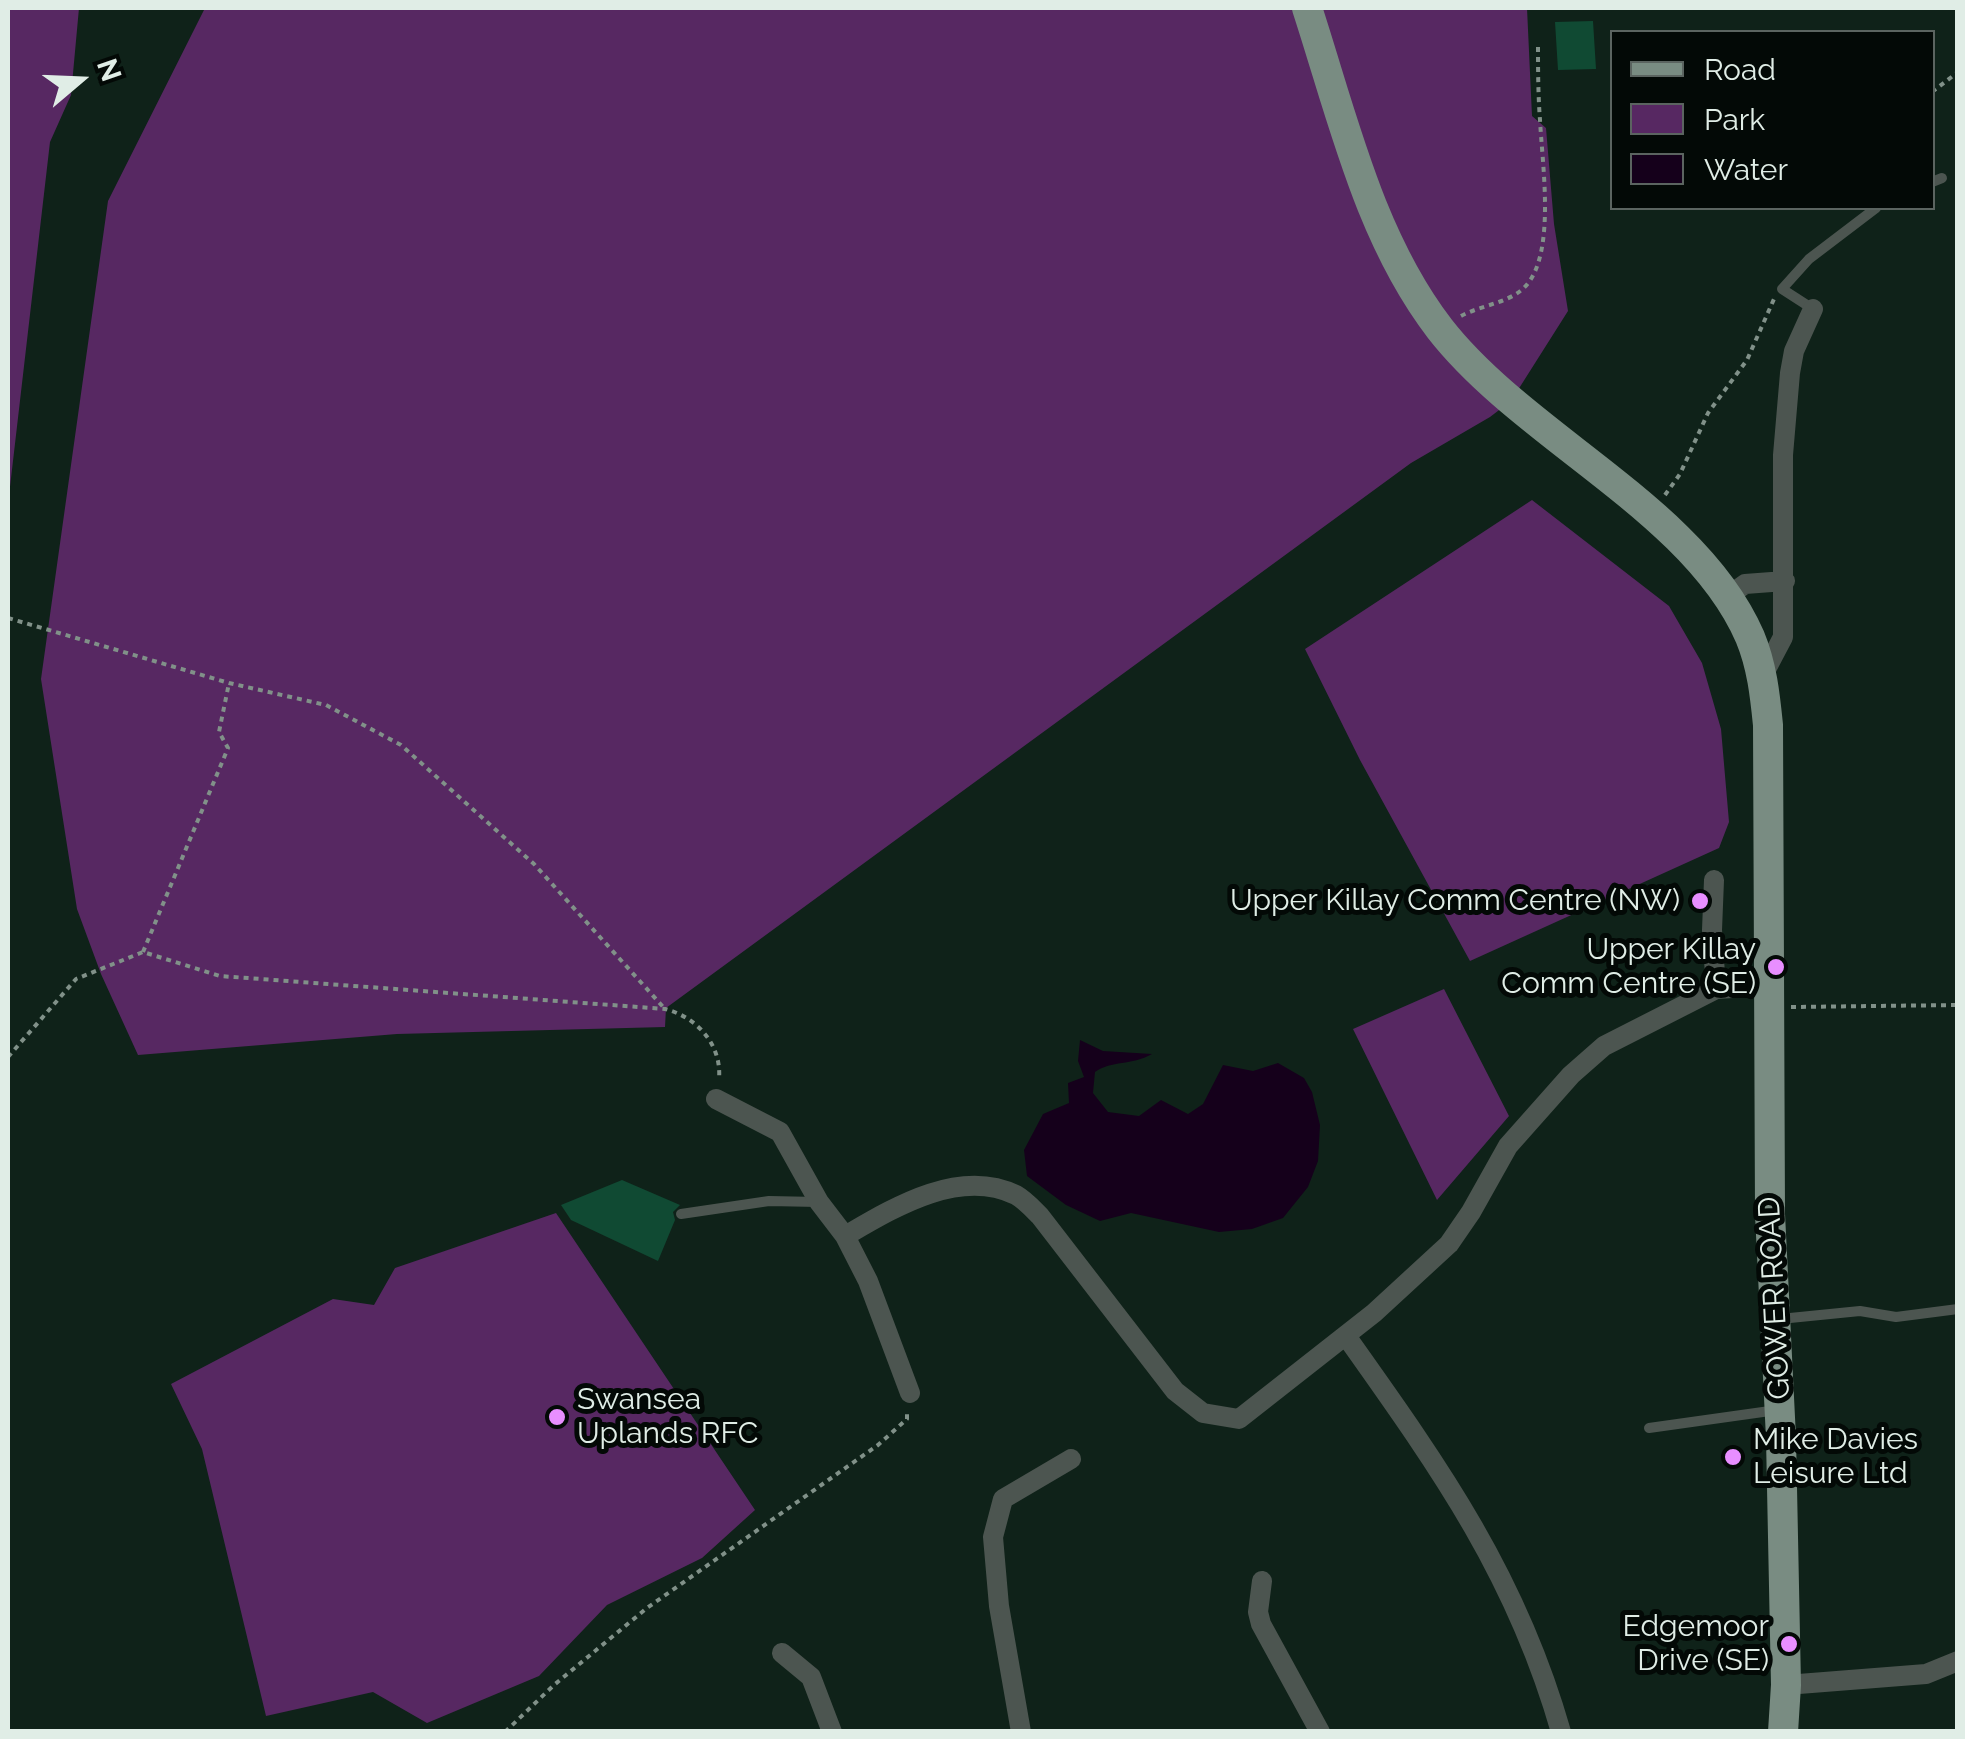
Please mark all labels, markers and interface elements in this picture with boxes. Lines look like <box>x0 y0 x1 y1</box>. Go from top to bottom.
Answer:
north arrow <box>30 30 130 130</box>
legend <box>1610 30 1935 210</box>
text: Road <box>1704 52 1776 87</box>
text: N <box>90 55 128 86</box>
text: Park <box>1704 102 1765 137</box>
text: Water <box>1704 152 1788 187</box>
place label: Upper Killay Comm Centre (NW) <box>1230 883 1680 919</box>
marker: Upper Killay Comm Centre (NW) <box>1689 890 1711 912</box>
place label: Upper Killay Comm Centre (SE) <box>1501 932 1756 1002</box>
marker: Upper Killay Comm Centre (SE) <box>1765 956 1787 978</box>
street label: GOWER ROAD <box>1752 1196 1798 1400</box>
place label: Swansea Uplands RFC <box>577 1382 758 1452</box>
marker: Swansea Uplands RFC <box>546 1406 568 1428</box>
place label: Mike Davies Leisure Ltd <box>1753 1422 1918 1492</box>
marker: Mike Davies Leisure Ltd <box>1722 1446 1744 1468</box>
place label: Edgemoor Drive (SE) <box>1623 1609 1769 1680</box>
marker: Edgemoor Drive (SE) <box>1778 1633 1800 1655</box>

